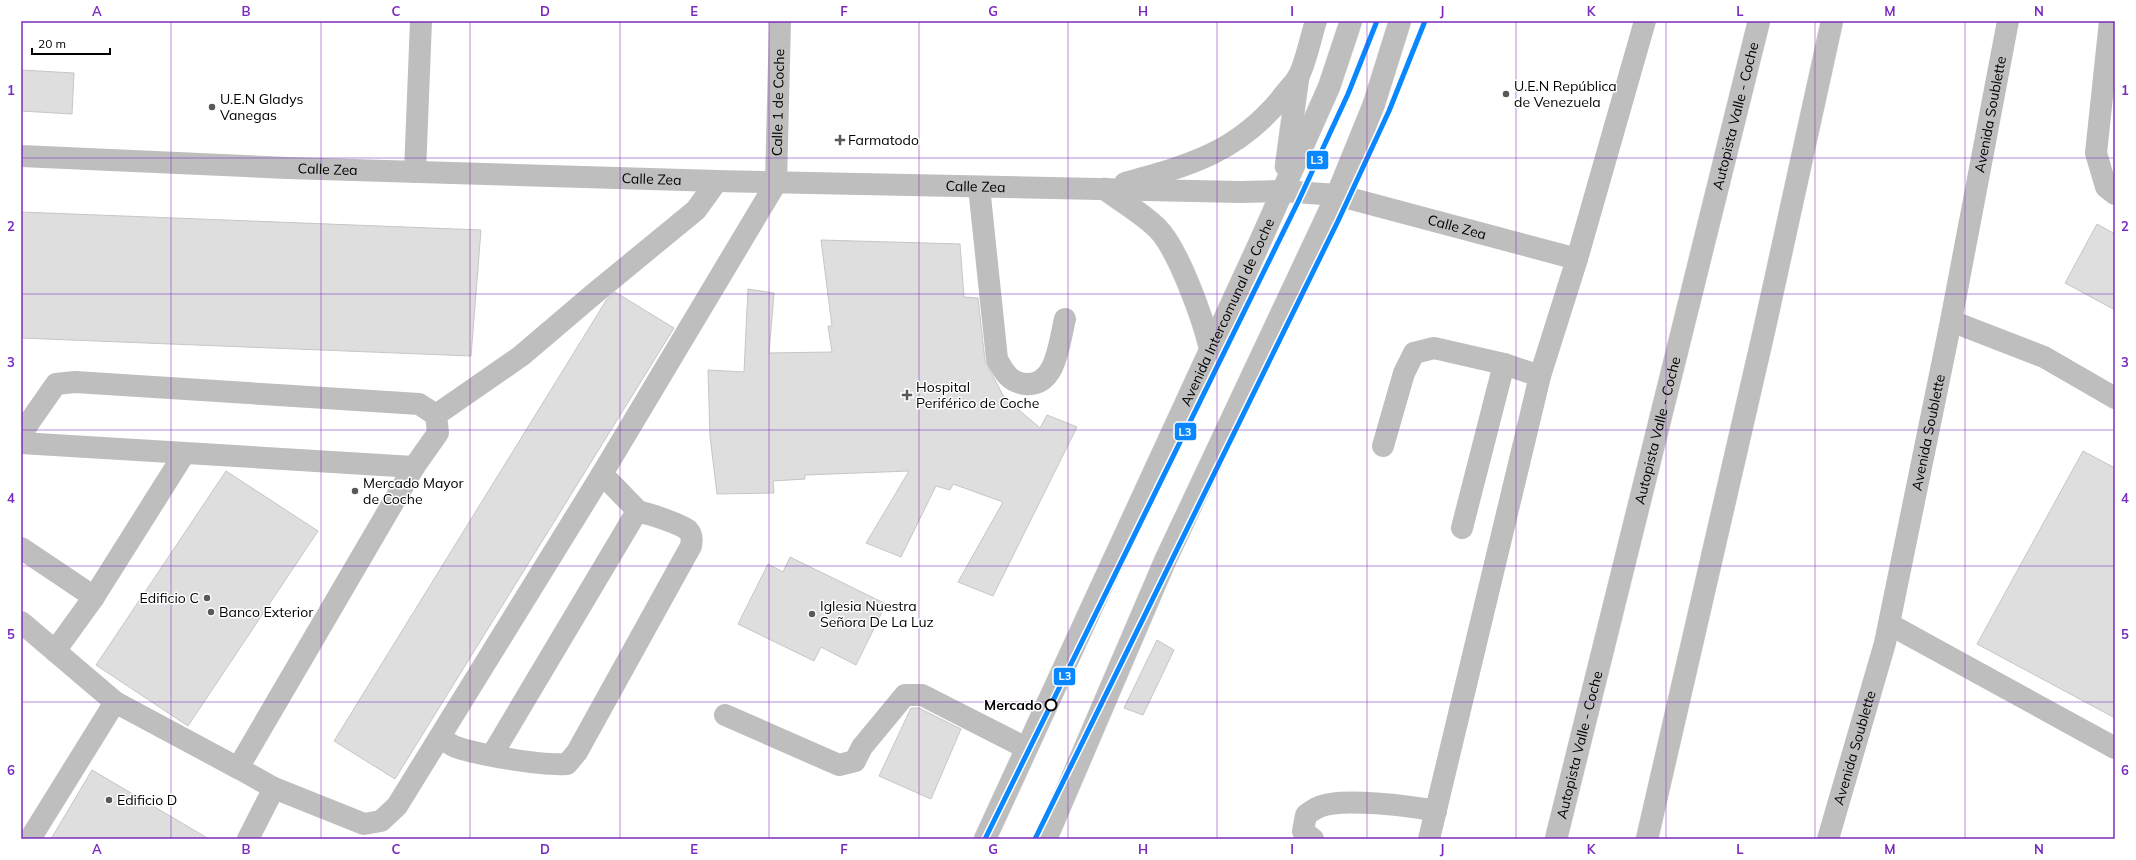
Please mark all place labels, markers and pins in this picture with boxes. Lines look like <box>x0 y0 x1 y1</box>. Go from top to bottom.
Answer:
place label: U.E.N República de Venezuela <box>1514 77 1617 111</box>
marker: U.E.N República de Venezuela <box>1501 89 1511 99</box>
place label: U.E.N Gladys Vanegas <box>220 90 303 124</box>
marker: U.E.N Gladys Vanegas <box>207 102 217 112</box>
place label: Farmatodo <box>848 131 919 149</box>
marker: Farmatodo <box>835 135 845 145</box>
place label: Hospital Periférico de Coche <box>916 378 1039 412</box>
marker: Hospital Periférico de Coche <box>901 389 913 401</box>
place label: Mercado Mayor de Coche <box>363 474 465 508</box>
marker: Mercado Mayor de Coche <box>350 486 360 496</box>
place label: Edificio C <box>140 589 199 607</box>
marker: Edificio C <box>202 593 212 603</box>
place label: Iglesia Nuestra Señora De La Luz <box>820 597 934 631</box>
place label: Banco Exterior <box>219 603 314 621</box>
marker: Banco Exterior <box>206 607 216 617</box>
marker: Iglesia Nuestra Señora De La Luz <box>807 609 817 619</box>
place label: Mercado <box>984 696 1042 714</box>
marker: Mercado <box>1044 698 1058 712</box>
place label: Edificio D <box>117 791 177 809</box>
marker: Edificio D <box>104 795 114 805</box>

